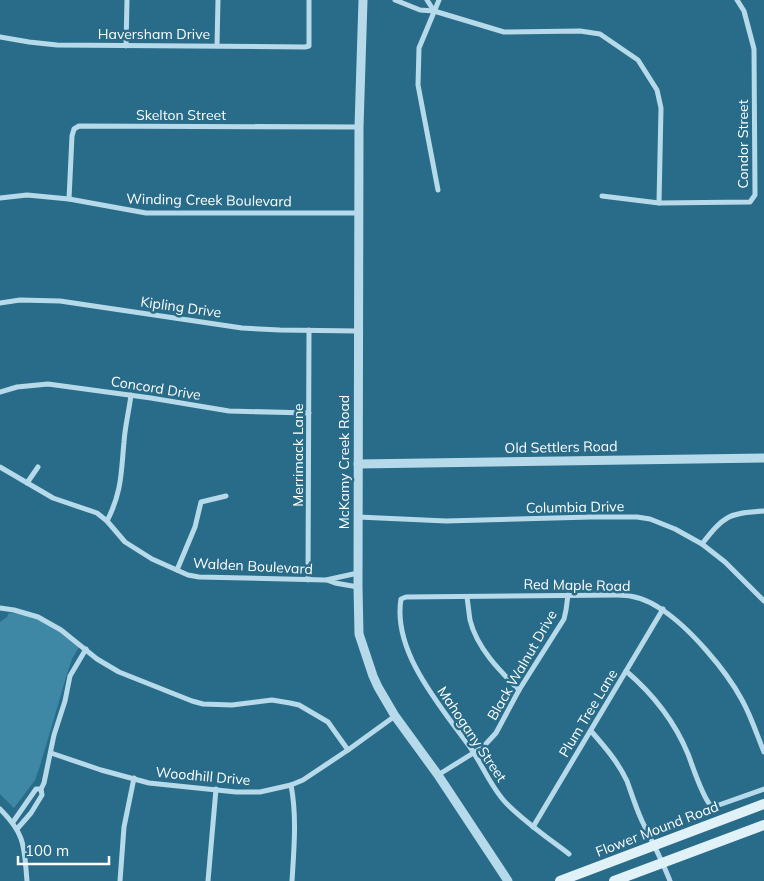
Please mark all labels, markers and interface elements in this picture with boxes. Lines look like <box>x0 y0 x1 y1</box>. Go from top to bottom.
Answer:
street label: Haversham Drive <box>98 25 210 43</box>
street label: Condor Street <box>734 99 752 189</box>
street label: Skelton Street <box>136 106 226 124</box>
street label: Winding Creek Boulevard <box>126 190 292 210</box>
street label: Kipling Drive <box>139 292 223 322</box>
street label: Concord Drive <box>110 372 202 404</box>
street label: McKamy Creek Road <box>335 395 353 529</box>
street label: Merrimack Lane <box>289 403 307 507</box>
street label: Old Settlers Road <box>504 437 618 457</box>
street label: Columbia Drive <box>526 497 624 517</box>
street label: Walden Boulevard <box>193 554 313 578</box>
street label: Red Maple Road <box>523 575 631 595</box>
street label: Black Walnut Drive <box>483 607 561 723</box>
street label: Plum Tree Lane <box>555 666 621 760</box>
street label: Mahogany Street <box>433 683 511 785</box>
street label: Woodhill Drive <box>155 763 251 789</box>
street label: Flower Mound Road <box>593 797 721 861</box>
scale bar <box>18 834 109 866</box>
text: 100 m <box>25 841 69 860</box>

